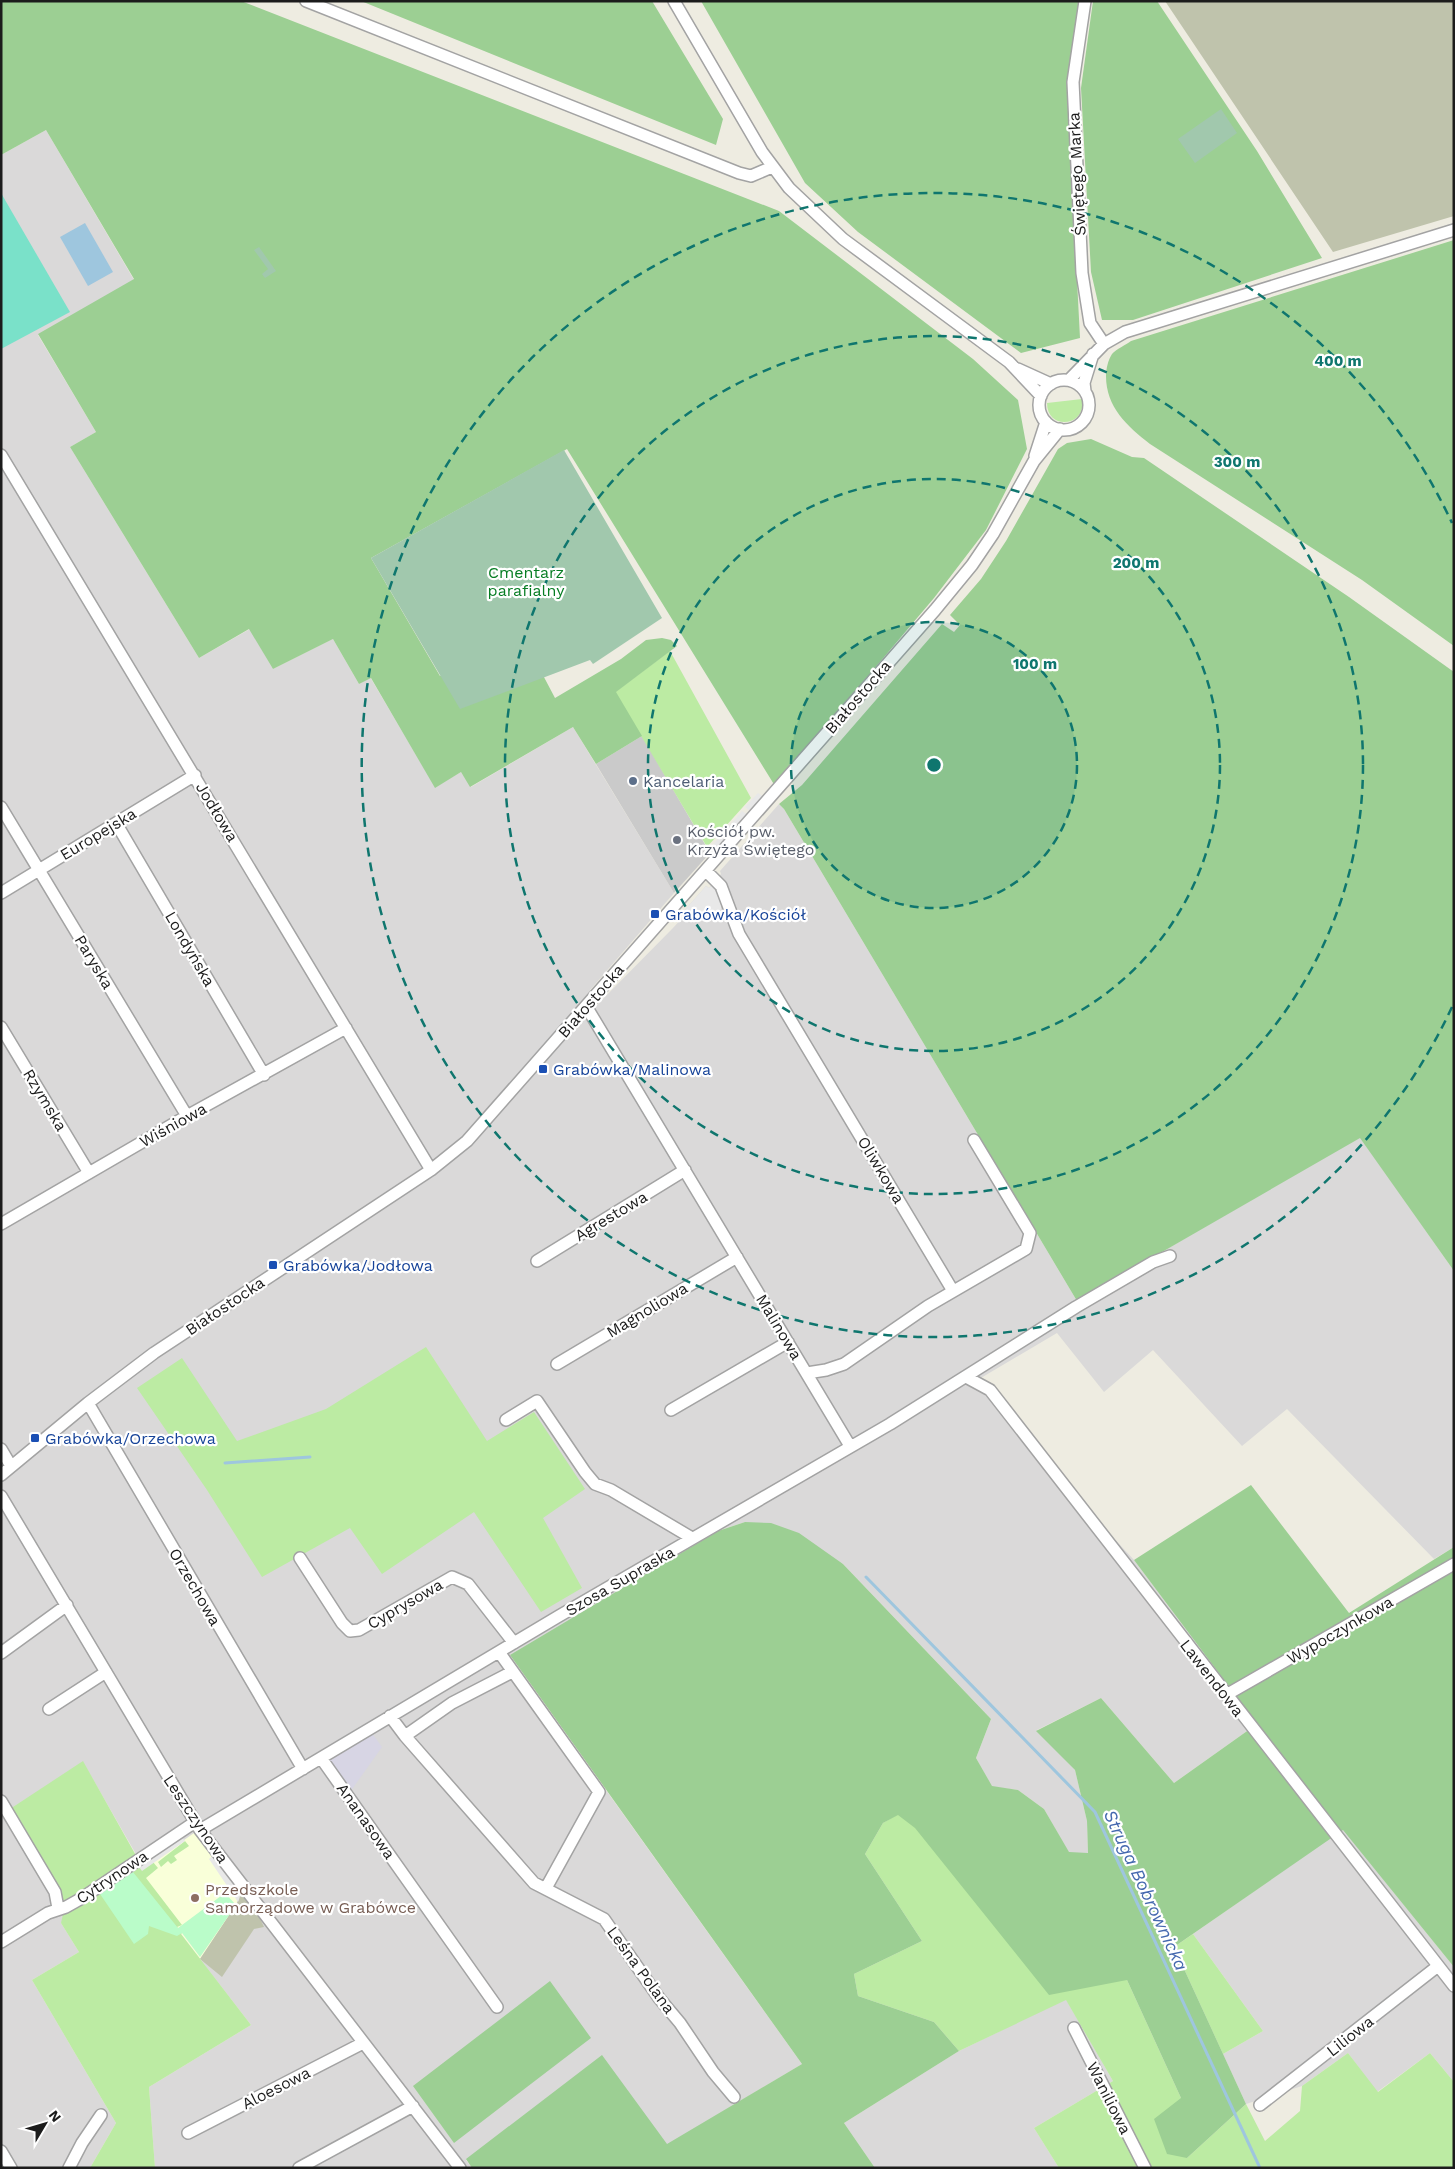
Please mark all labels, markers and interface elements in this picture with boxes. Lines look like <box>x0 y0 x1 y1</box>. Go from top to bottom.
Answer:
street label: Świętego Marka <box>1064 112 1090 236</box>
text: 400 m <box>1314 352 1362 370</box>
text: 300 m <box>1214 453 1260 471</box>
text: 200 m <box>1113 554 1159 572</box>
park label: Cmentarz parafialny <box>488 563 565 600</box>
text: 100 m <box>1013 655 1057 673</box>
street label: Białostocka <box>821 656 895 738</box>
centre of rings <box>925 756 943 774</box>
place label: Kancelaria <box>643 772 724 791</box>
marker: Kancelaria <box>627 775 639 787</box>
street label: Jodłowa <box>192 779 242 845</box>
street label: Europejska <box>56 804 140 864</box>
place label: Kościół pw. Krzyża Świętego <box>687 822 814 859</box>
marker: Kościół pw. Krzyża Świętego <box>671 834 683 846</box>
place label: Grabówka/Kościół <box>665 905 806 924</box>
street label: Londyńska <box>161 908 219 990</box>
marker: Grabówka/Kościół <box>649 908 661 920</box>
street label: Paryska <box>70 931 118 993</box>
street label: Białostocka <box>554 960 628 1042</box>
place label: Grabówka/Malinowa <box>553 1060 711 1079</box>
marker: Grabówka/Malinowa <box>537 1063 549 1075</box>
street label: Rzymska <box>19 1065 71 1135</box>
street label: Wiśniowa <box>136 1099 210 1151</box>
street label: Oliwkowa <box>854 1133 908 1207</box>
street label: Agrestowa <box>571 1187 651 1245</box>
place label: Grabówka/Jodłowa <box>283 1256 433 1275</box>
marker: Grabówka/Jodłowa <box>267 1259 279 1271</box>
street label: Białostocka <box>182 1273 268 1339</box>
street label: Magnoliowa <box>603 1278 691 1342</box>
street label: Malinowa <box>752 1291 806 1363</box>
place label: Grabówka/Orzechowa <box>45 1429 216 1448</box>
marker: Grabówka/Orzechowa <box>29 1432 41 1444</box>
street label: Szosa Supraska <box>562 1542 678 1620</box>
street label: Orzechowa <box>165 1545 225 1629</box>
street label: Cyprysowa <box>364 1575 446 1633</box>
street label: Wypoczynkowa <box>1284 1592 1396 1668</box>
street label: Lawendowa <box>1176 1636 1248 1720</box>
street label: Leszczynowa <box>159 1771 233 1867</box>
street label: Ananasowa <box>333 1779 399 1863</box>
water label: Struga Bobrownicka <box>1100 1806 1192 1974</box>
street label: Cytrynowa <box>73 1846 151 1908</box>
place label: Przedszkole Samorządowe w Grabówce <box>205 1880 416 1917</box>
marker: Przedszkole Samorządowe w Grabówce <box>189 1892 201 1904</box>
street label: Leśna Polana <box>603 1923 679 2017</box>
street label: Liliowa <box>1323 2012 1377 2060</box>
street label: Waniliowa <box>1083 2059 1135 2137</box>
street label: Aloesowa <box>239 2063 313 2113</box>
north arrow <box>20 2099 70 2149</box>
text: N <box>46 2107 65 2125</box>

